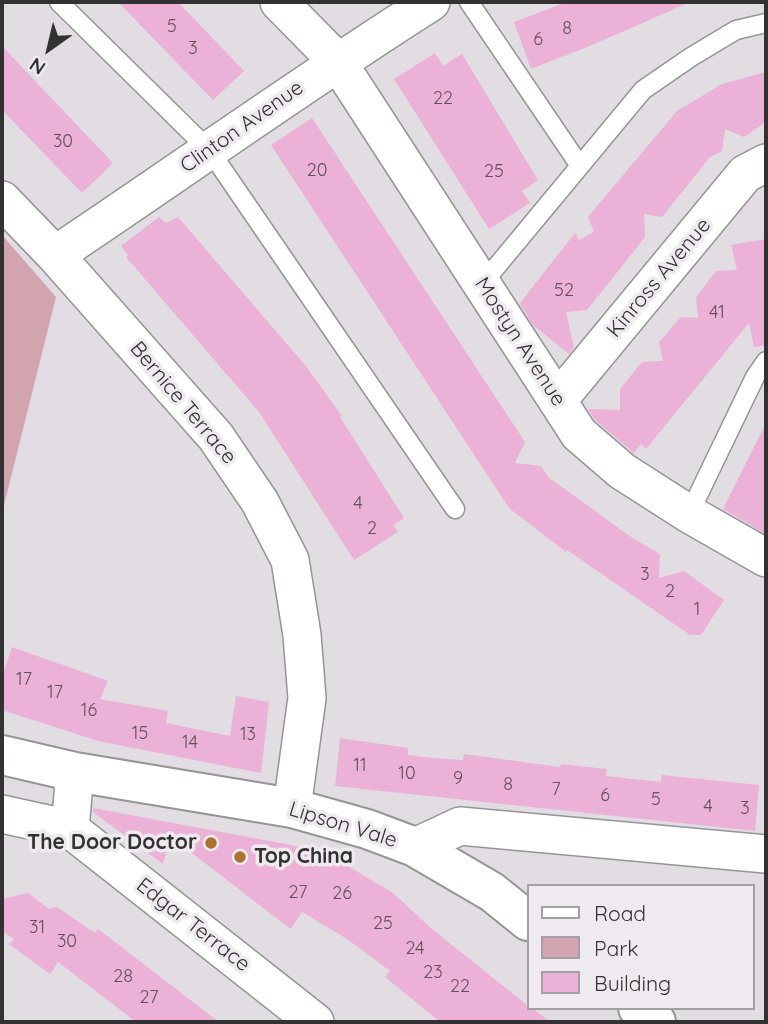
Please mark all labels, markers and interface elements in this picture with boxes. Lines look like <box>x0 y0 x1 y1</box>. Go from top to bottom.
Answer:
north arrow <box>14 14 84 84</box>
house number: 5 <box>167 16 177 38</box>
house number: 8 <box>562 18 572 40</box>
house number: 6 <box>533 29 543 51</box>
house number: 3 <box>188 38 198 60</box>
text: N <box>25 53 50 80</box>
street label: Clinton Avenue <box>176 75 308 179</box>
house number: 22 <box>433 88 453 110</box>
house number: 30 <box>53 131 73 153</box>
house number: 20 <box>307 160 327 182</box>
house number: 25 <box>484 161 504 183</box>
street label: Kinross Avenue <box>602 213 716 343</box>
street label: Mostyn Avenue <box>469 273 571 411</box>
house number: 52 <box>554 280 574 302</box>
house number: 41 <box>709 302 725 324</box>
street label: Bernice Terrace <box>124 337 242 469</box>
house number: 4 <box>353 493 363 515</box>
house number: 2 <box>367 518 377 540</box>
house number: 3 <box>640 564 650 586</box>
house number: 2 <box>665 581 675 603</box>
house number: 1 <box>694 599 700 621</box>
house number: 17 <box>16 669 32 691</box>
house number: 17 <box>47 682 63 704</box>
house number: 16 <box>81 700 97 722</box>
house number: 15 <box>132 723 148 745</box>
house number: 13 <box>240 724 256 746</box>
house number: 14 <box>182 732 198 754</box>
house number: 11 <box>353 755 367 777</box>
house number: 10 <box>398 763 416 785</box>
house number: 9 <box>453 768 463 790</box>
house number: 8 <box>503 774 513 796</box>
house number: 7 <box>551 779 561 801</box>
house number: 6 <box>600 785 610 807</box>
house number: 5 <box>651 789 661 811</box>
house number: 4 <box>703 796 713 818</box>
street label: Lipson Vale <box>286 797 400 853</box>
house number: 3 <box>740 798 750 820</box>
place label: The Door Doctor <box>27 830 197 856</box>
marker: The Door Doctor <box>203 835 219 851</box>
place label: Top China <box>254 844 353 870</box>
marker: Top China <box>232 849 248 865</box>
street label: Edgar Terrace <box>131 873 255 977</box>
house number: 27 <box>289 882 307 904</box>
house number: 26 <box>332 883 352 905</box>
legend <box>526 884 754 1010</box>
text: Road <box>594 900 646 926</box>
house number: 25 <box>373 913 393 935</box>
house number: 31 <box>29 917 45 939</box>
house number: 30 <box>57 931 77 953</box>
text: Park <box>594 935 638 961</box>
house number: 24 <box>405 938 425 960</box>
house number: 23 <box>423 962 443 984</box>
house number: 28 <box>113 966 133 988</box>
text: Building <box>594 970 671 996</box>
house number: 22 <box>450 976 470 998</box>
house number: 27 <box>140 987 158 1009</box>

